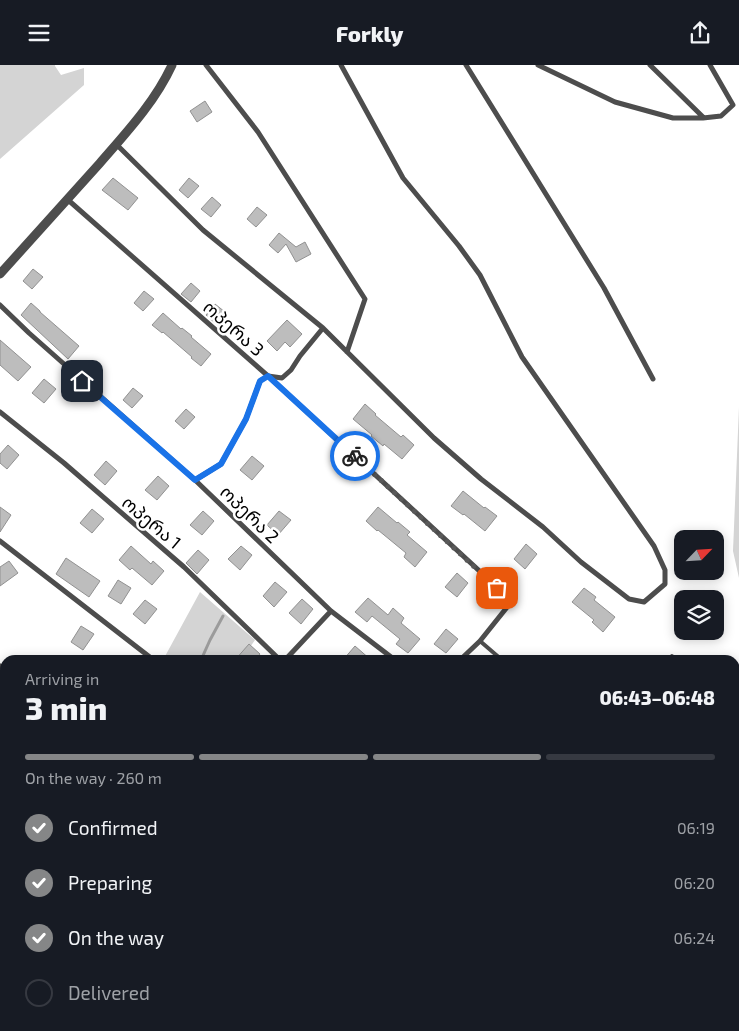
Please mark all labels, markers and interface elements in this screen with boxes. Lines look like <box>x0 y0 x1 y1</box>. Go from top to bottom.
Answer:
icon: menu <box>25 19 53 47</box>
icon: share <box>686 19 714 47</box>
text: Forkly <box>336 20 403 46</box>
street label: ოპერა 3 <box>198 296 269 361</box>
pin <box>61 360 103 402</box>
icon: home <box>68 367 96 395</box>
courier <box>330 431 380 481</box>
icon: bike <box>341 442 369 470</box>
street label: ოპერა 2 <box>215 481 284 548</box>
street label: ოპერა 1 <box>117 491 186 554</box>
north arrow <box>674 530 724 580</box>
map controls <box>674 530 724 640</box>
pin <box>476 567 518 609</box>
icon: bag <box>483 574 511 602</box>
button: layers <box>674 590 724 640</box>
text: Arriving in <box>25 669 99 688</box>
text: 06:43–06:48 <box>600 686 715 709</box>
text: 3 min <box>25 688 107 726</box>
text: On the way · 260 m <box>25 768 162 787</box>
icon: check <box>25 814 53 842</box>
text: Confirmed <box>68 816 158 839</box>
text: 06:19 <box>677 818 715 837</box>
icon: check <box>25 869 53 897</box>
text: Preparing <box>68 871 152 894</box>
text: 06:20 <box>674 873 715 892</box>
icon: check <box>25 924 53 952</box>
text: On the way <box>68 926 164 949</box>
text: 06:24 <box>674 928 715 947</box>
text: Delivered <box>68 981 150 1004</box>

